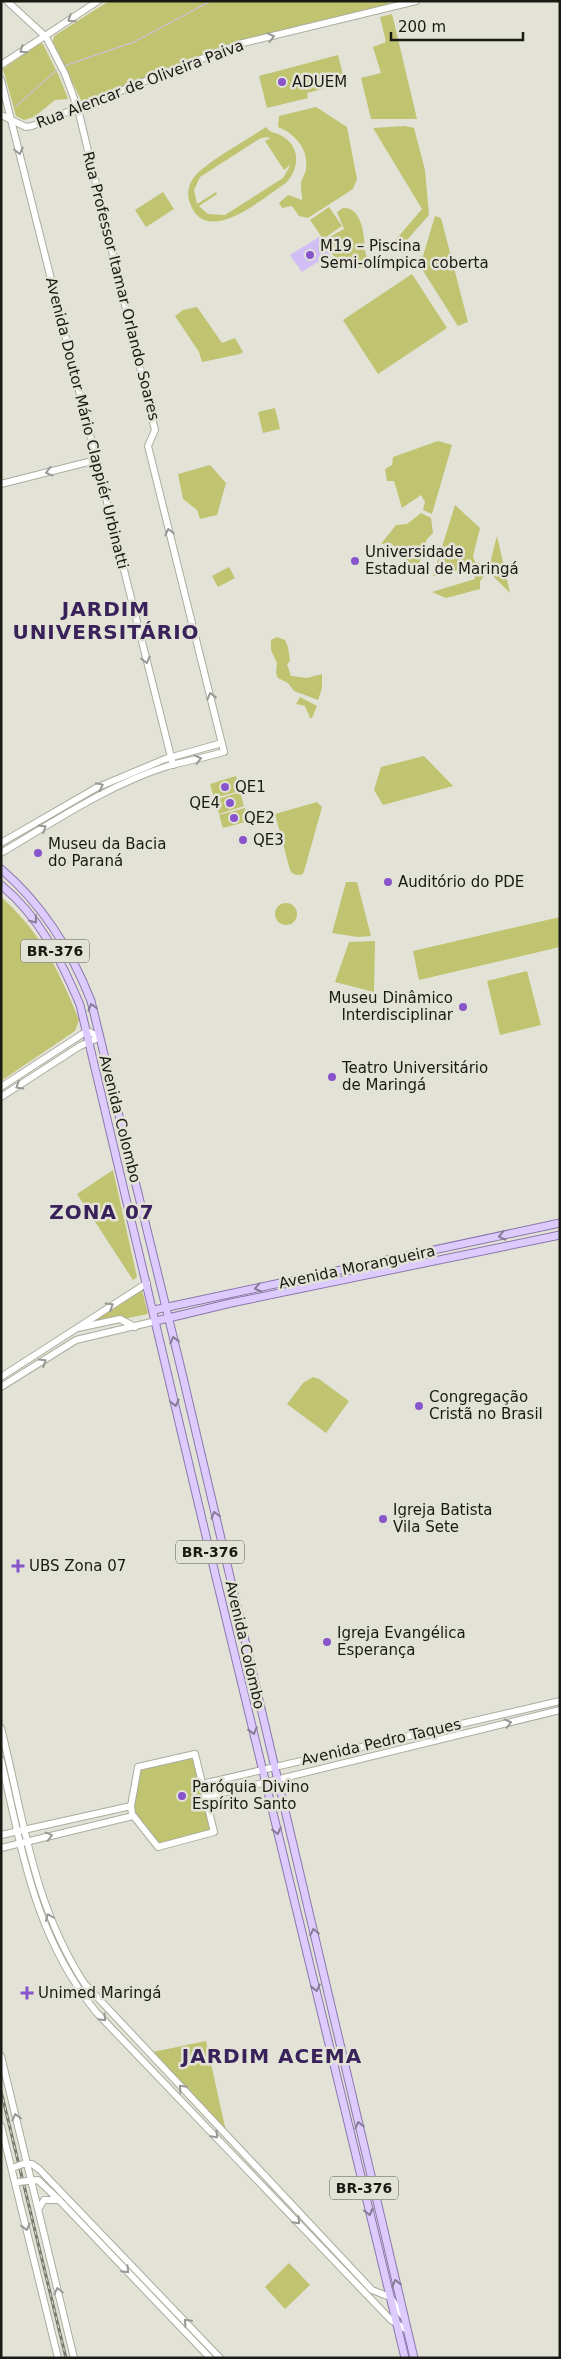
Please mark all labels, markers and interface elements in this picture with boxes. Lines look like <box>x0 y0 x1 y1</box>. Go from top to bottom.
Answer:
scale bar <box>391 10 524 42</box>
one-way arrow <box>67 12 76 22</box>
text: 200 m <box>398 18 446 36</box>
one-way arrow <box>266 32 274 42</box>
street label: Rua Alencar de Oliveira Paiva <box>34 36 246 132</box>
one-way arrow <box>19 44 28 53</box>
place label: ADUEM <box>292 73 347 91</box>
marker: ADUEM <box>276 76 288 88</box>
one-way arrow <box>13 146 24 155</box>
street label: Rua Professor Itamar Orlando Soares <box>79 150 163 423</box>
place label: M19 – Piscina Semi-olímpica coberta <box>320 237 489 272</box>
marker: M19 – Piscina Semi-olímpica coberta <box>304 249 316 261</box>
street label: Avenida Doutor Mário Clappiér Urbinatti <box>42 275 132 571</box>
one-way arrow <box>45 466 54 477</box>
one-way arrow <box>164 527 175 536</box>
place label: Universidade Estadual de Maringá <box>365 543 519 578</box>
marker: Universidade Estadual de Maringá <box>349 555 361 567</box>
district label: JARDIM UNIVERSITÁRIO <box>12 597 200 644</box>
one-way arrow <box>140 656 151 665</box>
one-way arrow <box>206 692 216 700</box>
one-way arrow <box>194 754 203 765</box>
place label: QE1 <box>235 778 266 796</box>
marker: QE1 <box>219 781 231 793</box>
one-way arrow <box>95 782 104 793</box>
place label: QE4 <box>189 794 220 812</box>
marker: QE4 <box>224 797 236 809</box>
place label: QE2 <box>244 809 275 827</box>
marker: QE2 <box>228 812 240 824</box>
one-way arrow <box>38 824 47 834</box>
place label: QE3 <box>253 831 284 849</box>
marker: QE3 <box>237 834 249 846</box>
place label: Museu da Bacia do Paraná <box>48 835 166 870</box>
marker: Museu da Bacia do Paraná <box>32 847 44 859</box>
place label: Auditório do PDE <box>398 873 524 891</box>
marker: Auditório do PDE <box>382 876 394 888</box>
one-way arrow <box>29 914 37 923</box>
road number: BR-376 <box>21 939 89 962</box>
place label: Museu Dinâmico Interdisciplinar <box>329 989 454 1024</box>
marker: Museu Dinâmico Interdisciplinar <box>457 1001 469 1013</box>
one-way arrow <box>88 1004 98 1012</box>
street label: Avenida Colombo <box>95 1053 145 1185</box>
place label: Teatro Universitário de Maringá <box>341 1059 488 1094</box>
marker: Teatro Universitário de Maringá <box>326 1071 338 1083</box>
one-way arrow <box>16 1080 25 1090</box>
district label: ZONA 07 <box>49 1200 155 1224</box>
one-way arrow <box>498 1230 507 1241</box>
street label: Avenida Morangueira <box>277 1242 437 1292</box>
one-way arrow <box>254 1282 263 1292</box>
one-way arrow <box>105 1302 114 1312</box>
one-way arrow <box>169 1336 179 1344</box>
one-way arrow <box>37 1358 46 1368</box>
place label: Congregação Cristã no Brasil <box>429 1388 543 1423</box>
one-way arrow <box>169 1398 180 1407</box>
marker: Congregação Cristã no Brasil <box>413 1400 425 1412</box>
place label: Igreja Batista Vila Sete <box>393 1501 493 1536</box>
one-way arrow <box>210 1512 220 1520</box>
marker: Igreja Batista Vila Sete <box>377 1513 389 1525</box>
road number: BR-376 <box>176 1540 244 1564</box>
place label: UBS Zona 07 <box>29 1557 126 1575</box>
marker: UBS Zona 07 <box>11 1559 25 1573</box>
street label: Avenida Colombo <box>222 1579 268 1711</box>
place label: Igreja Evangélica Esperança <box>337 1624 466 1659</box>
marker: Igreja Evangélica Esperança <box>321 1636 333 1648</box>
street label: Avenida Pedro Taques <box>299 1715 463 1769</box>
one-way arrow <box>503 1718 512 1729</box>
one-way arrow <box>247 1727 258 1736</box>
place label: Paróquia Divino Espírito Santo <box>192 1778 309 1813</box>
marker: Paróquia Divino Espírito Santo <box>176 1790 188 1802</box>
one-way arrow <box>271 1826 282 1835</box>
one-way arrow <box>44 1831 53 1842</box>
one-way arrow <box>45 1913 55 1922</box>
one-way arrow <box>309 1928 319 1937</box>
place label: Unimed Maringá <box>38 1984 161 2002</box>
one-way arrow <box>310 1984 321 1993</box>
marker: Unimed Maringá <box>20 1986 34 2000</box>
one-way arrow <box>97 2013 106 2022</box>
district label: JARDIM ACEMA <box>180 2044 362 2068</box>
one-way arrow <box>179 2084 188 2093</box>
one-way arrow <box>11 2112 22 2121</box>
one-way arrow <box>354 2120 365 2129</box>
one-way arrow <box>210 2130 219 2139</box>
road number: BR-376 <box>330 2176 398 2200</box>
one-way arrow <box>364 2208 374 2216</box>
one-way arrow <box>291 2215 300 2224</box>
one-way arrow <box>20 2222 31 2231</box>
one-way arrow <box>120 2264 129 2273</box>
one-way arrow <box>391 2278 402 2287</box>
one-way arrow <box>53 2287 64 2296</box>
one-way arrow <box>184 2319 193 2328</box>

